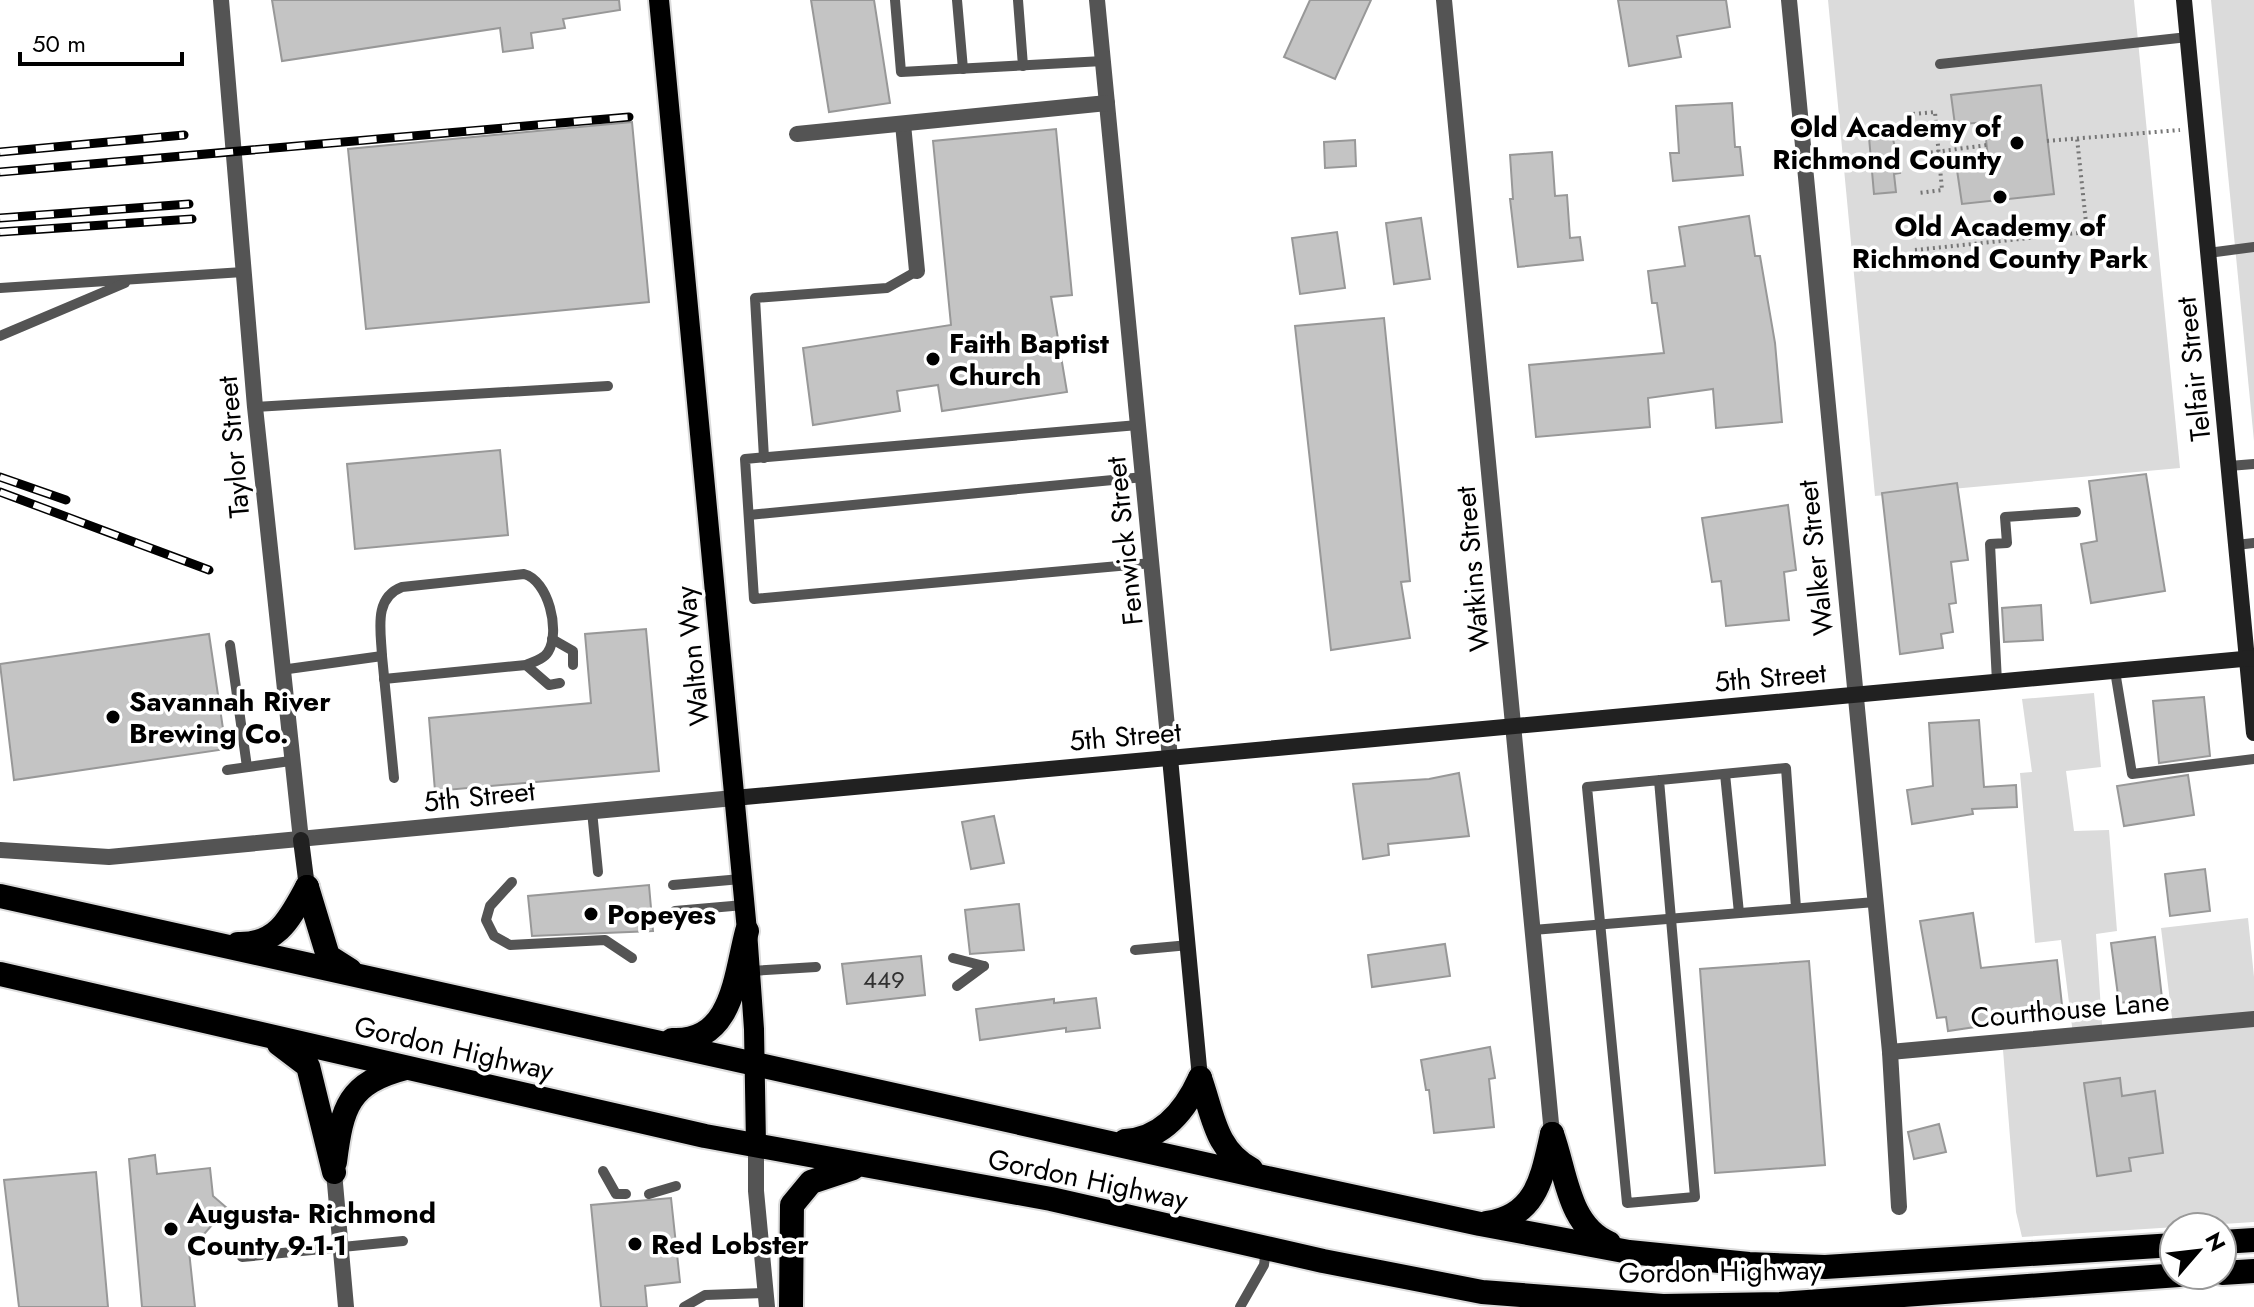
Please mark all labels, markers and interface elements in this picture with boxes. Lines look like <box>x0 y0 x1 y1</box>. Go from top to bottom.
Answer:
scale bar <box>20 16 182 66</box>
text: 50 m <box>32 26 86 61</box>
place label: Old Academy of Richmond County <box>1772 107 2002 180</box>
marker: Old Academy of Richmond County <box>2008 134 2026 152</box>
marker: Old Academy of Richmond County Park <box>1991 188 2009 206</box>
place label: Old Academy of Richmond County Park <box>1852 206 2148 279</box>
street label: Telfair Street <box>2166 295 2221 443</box>
place label: Faith Baptist Church <box>949 323 1109 396</box>
marker: Faith Baptist Church <box>924 350 942 368</box>
street label: Taylor Street <box>207 374 260 520</box>
street label: Fenwick Street <box>1095 454 1154 627</box>
street label: Walker Street <box>1787 478 1844 638</box>
street label: Watkins Street <box>1445 484 1500 653</box>
street label: Walton Way <box>665 583 720 728</box>
street label: 5th Street <box>1712 652 1828 703</box>
place label: Savannah River Brewing Co. <box>129 681 331 754</box>
marker: Savannah River Brewing Co. <box>104 708 122 726</box>
street label: 5th Street <box>1067 711 1183 762</box>
street label: 5th Street <box>421 770 537 823</box>
place label: Popeyes <box>607 894 716 935</box>
marker: Popeyes <box>582 905 600 923</box>
house number: 449 <box>863 962 905 997</box>
street label: Courthouse Lane <box>1969 980 2171 1039</box>
street label: Gordon Highway <box>350 1006 558 1091</box>
street label: Gordon Highway <box>984 1138 1192 1221</box>
place label: Augusta- Richmond County 9-1-1 <box>186 1193 436 1266</box>
north arrow <box>2158 1211 2238 1291</box>
marker: Augusta- Richmond County 9-1-1 <box>162 1220 180 1238</box>
place label: Red Lobster <box>651 1224 809 1265</box>
text: N <box>2197 1226 2234 1257</box>
marker: Red Lobster <box>626 1235 644 1253</box>
street label: Gordon Highway <box>1618 1249 1823 1294</box>

